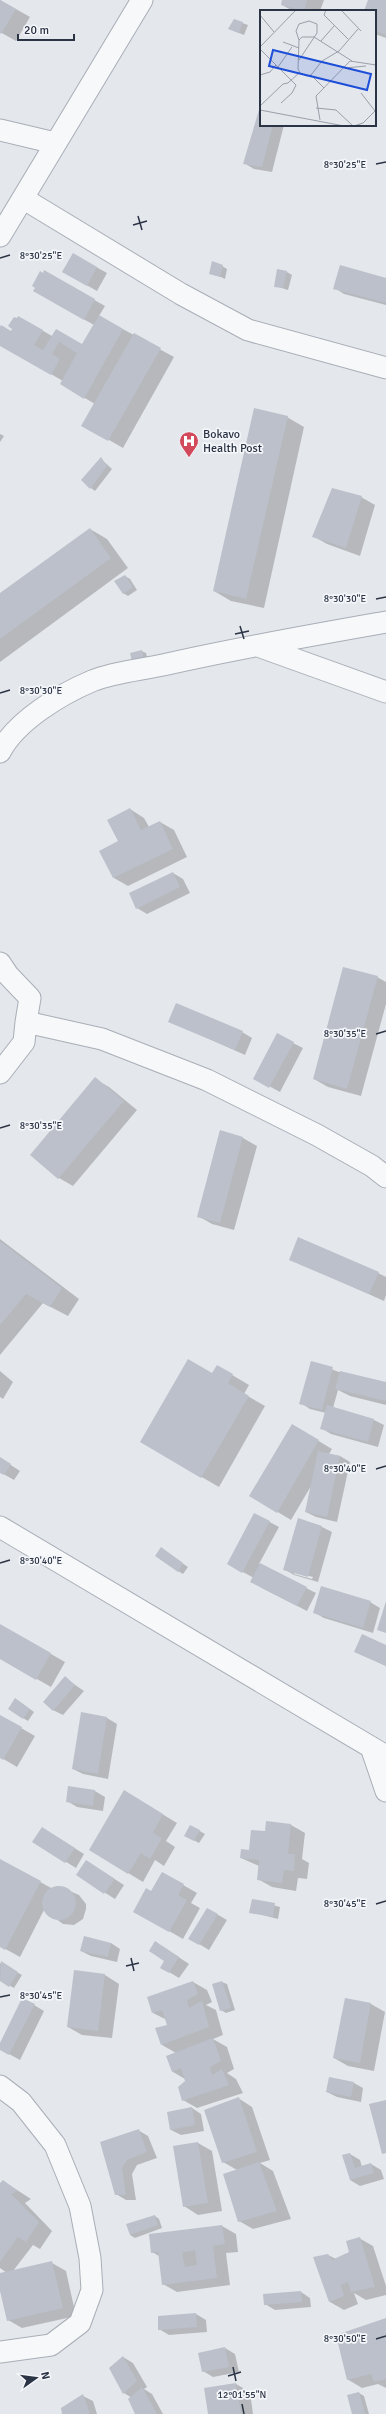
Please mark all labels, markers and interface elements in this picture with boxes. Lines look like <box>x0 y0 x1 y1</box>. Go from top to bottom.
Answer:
inset map <box>260 10 376 126</box>
scale bar <box>18 16 74 42</box>
text: 20 m <box>24 23 49 38</box>
text: 8°30'25"E <box>324 159 366 171</box>
text: 8°30'25"E <box>20 250 62 262</box>
place label: Bokavo Health Post <box>203 427 262 456</box>
hospital icon: Bokavo Health Post <box>178 430 200 458</box>
text: 8°30'30"E <box>324 593 366 605</box>
text: 8°30'30"E <box>20 685 62 697</box>
text: 8°30'35"E <box>324 1028 366 1040</box>
text: 8°30'35"E <box>20 1120 62 1132</box>
text: 8°30'40"E <box>324 1463 366 1475</box>
text: 8°30'40"E <box>20 1555 62 1567</box>
text: 8°30'45"E <box>324 1898 366 1910</box>
text: 8°30'45"E <box>20 1990 62 2002</box>
text: 8°30'50"E <box>324 2333 366 2345</box>
north arrow <box>16 2358 56 2398</box>
text: N <box>38 2370 52 2381</box>
text: 12°01'55"N <box>218 2389 266 2401</box>

